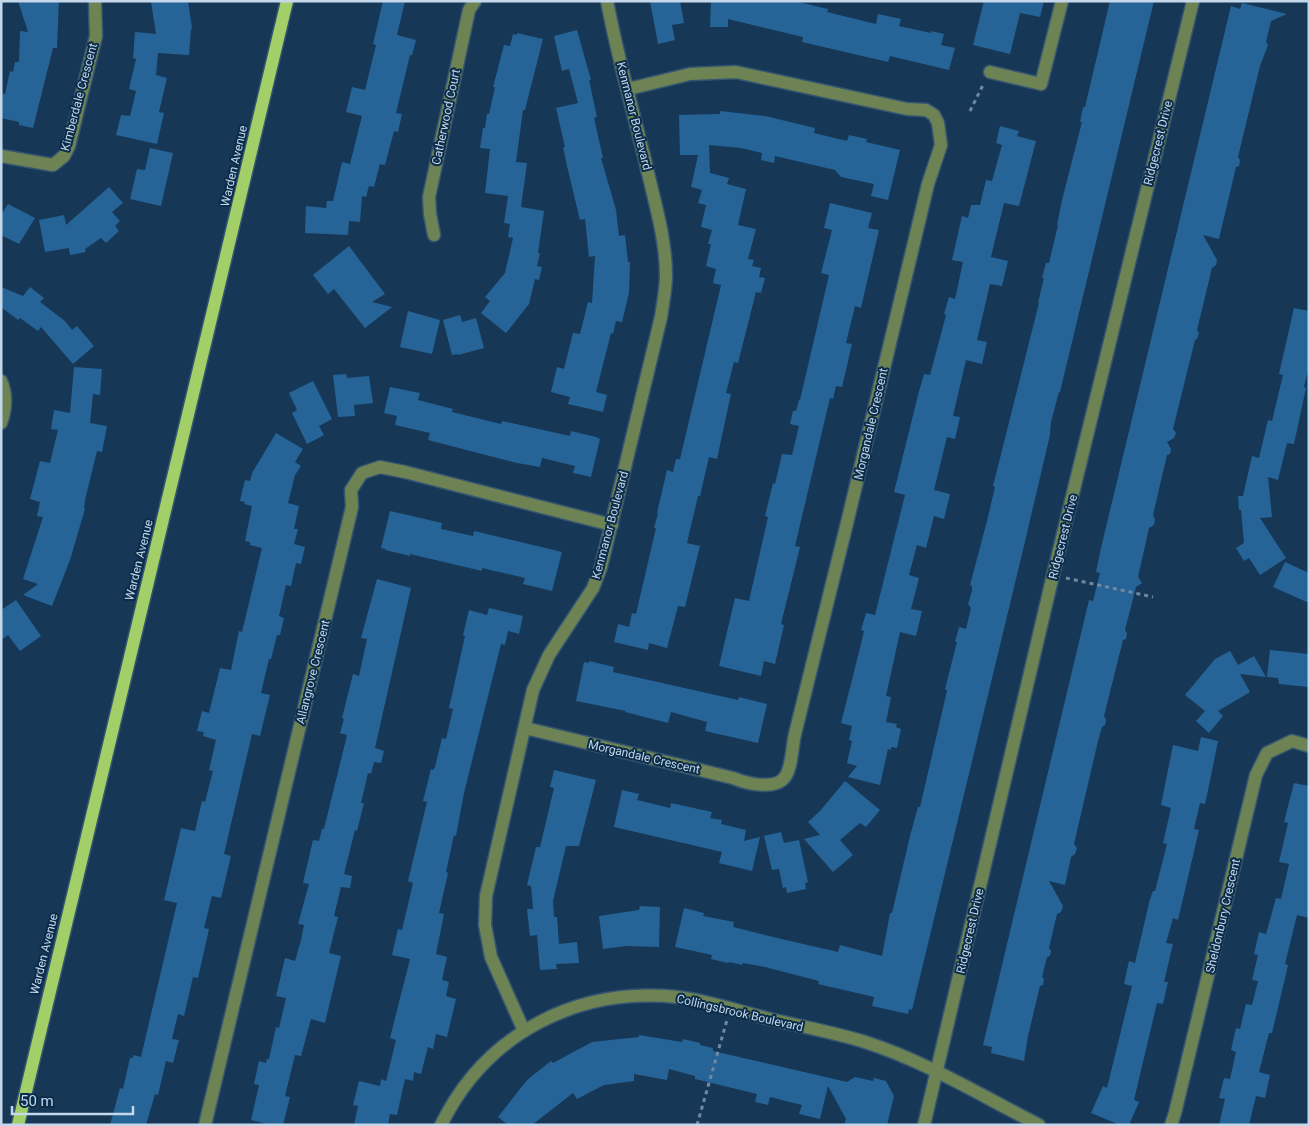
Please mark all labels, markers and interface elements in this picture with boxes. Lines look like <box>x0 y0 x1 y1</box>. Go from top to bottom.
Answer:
street label: Kimberdale Crescent <box>58 41 100 152</box>
street label: Kenmanor Boulevard <box>614 60 654 172</box>
street label: Catherwood Court <box>429 68 463 166</box>
street label: Ridgecrest Drive <box>1141 99 1175 187</box>
street label: Warden Avenue <box>218 124 250 208</box>
street label: Morgandale Crescent <box>851 367 891 481</box>
street label: Kenmanor Boulevard <box>589 470 631 580</box>
street label: Ridgecrest Drive <box>1046 493 1080 581</box>
street label: Warden Avenue <box>122 518 156 602</box>
street label: Allangrove Crescent <box>293 618 333 726</box>
street label: Morgandale Crescent <box>587 737 701 777</box>
street label: Sheldonbury Crescent <box>1203 857 1243 975</box>
street label: Ridgecrest Drive <box>953 887 987 975</box>
street label: Warden Avenue <box>27 912 61 996</box>
street label: Collingsbrook Boulevard <box>675 992 805 1034</box>
scale bar <box>12 1084 134 1116</box>
text: 50 m <box>20 1092 54 1110</box>

